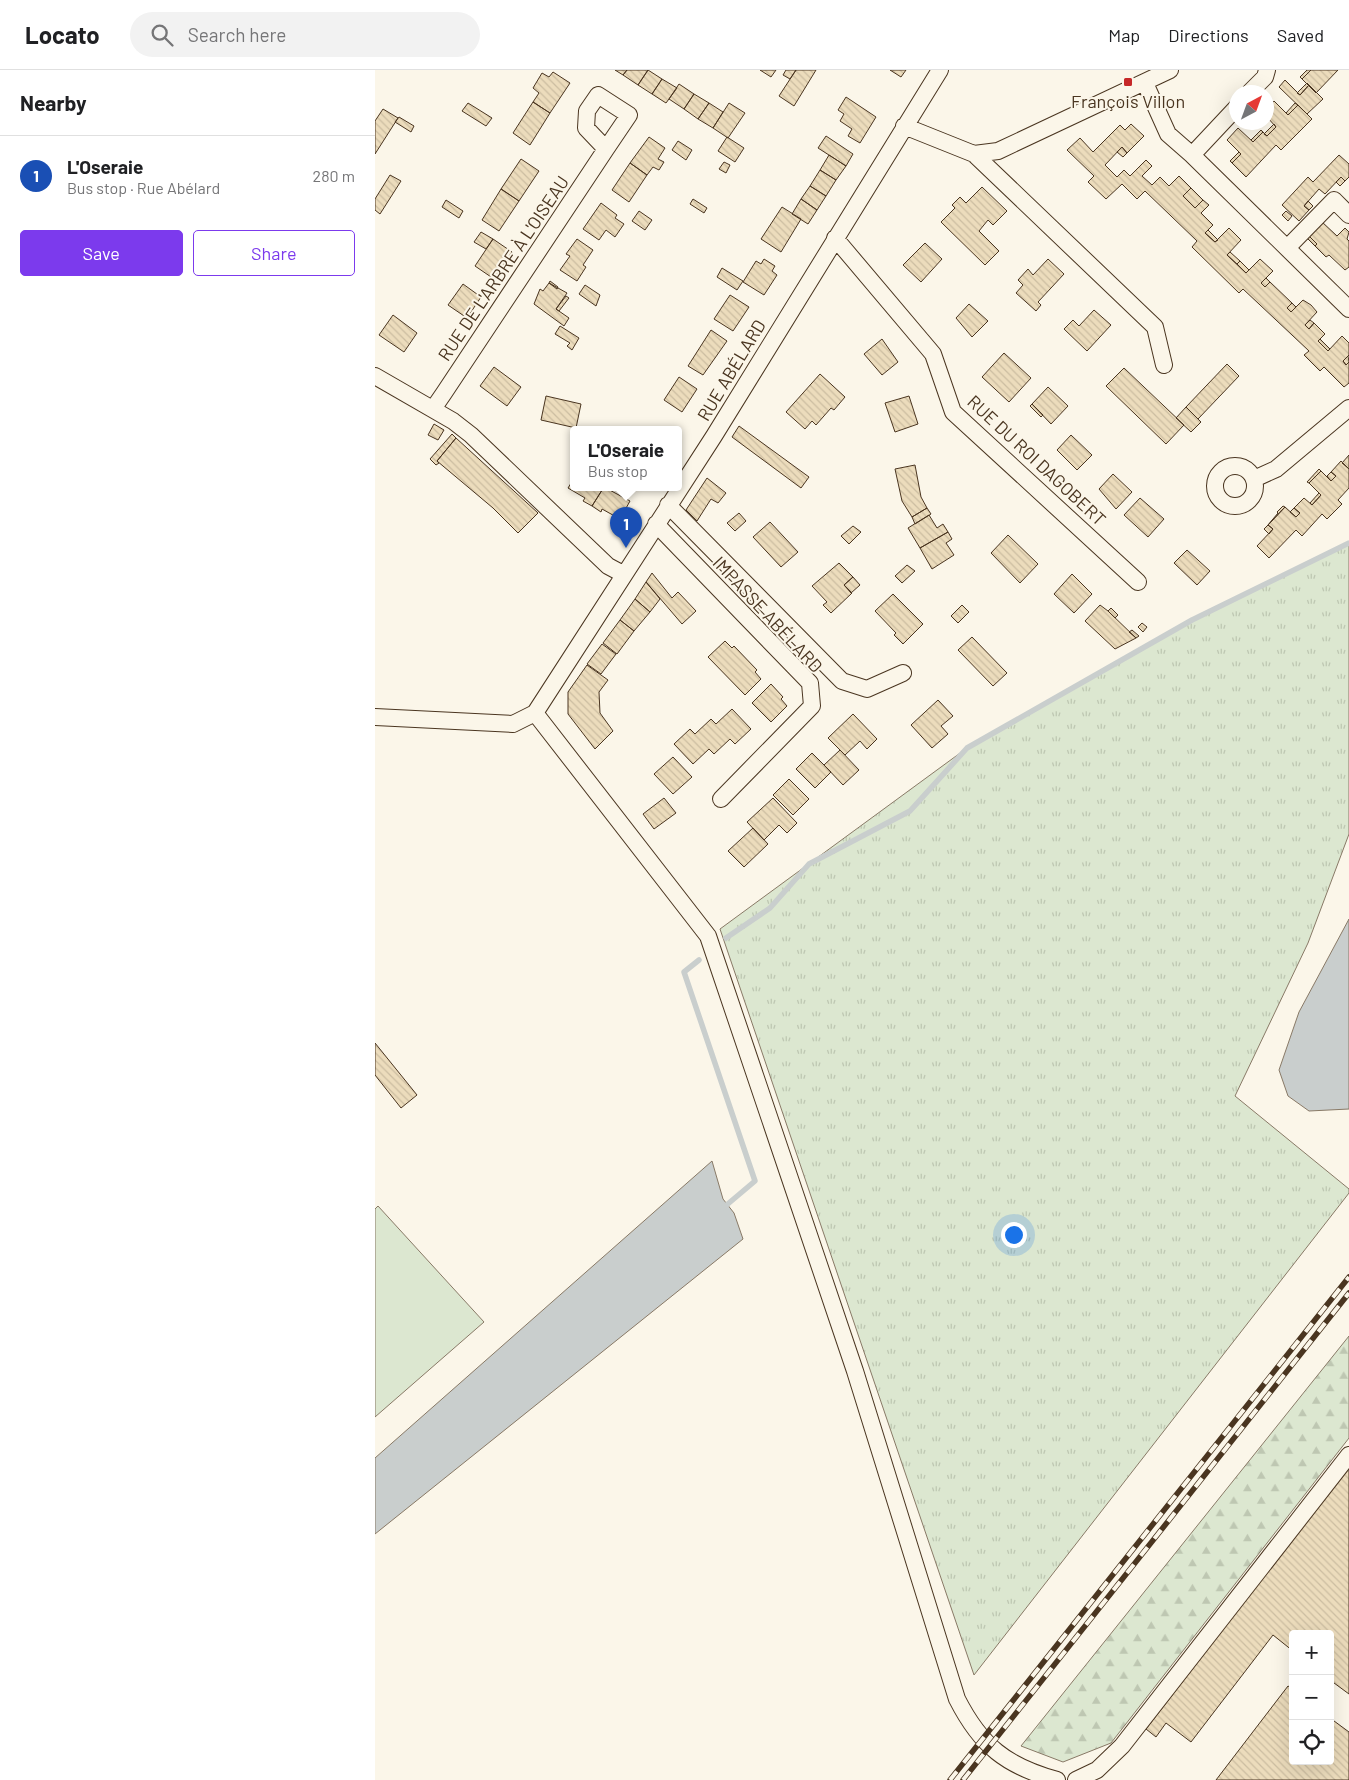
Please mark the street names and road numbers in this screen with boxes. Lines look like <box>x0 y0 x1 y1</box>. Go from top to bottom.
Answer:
street label: RUE DE L'ARBRE À L'OISEAU <box>433 171 573 365</box>
street label: RUE ABÉLARD <box>692 315 770 425</box>
street label: RUE DU ROI DAGOBERT <box>963 390 1111 530</box>
street label: IMPASSE ABÉLARD <box>709 551 827 677</box>

